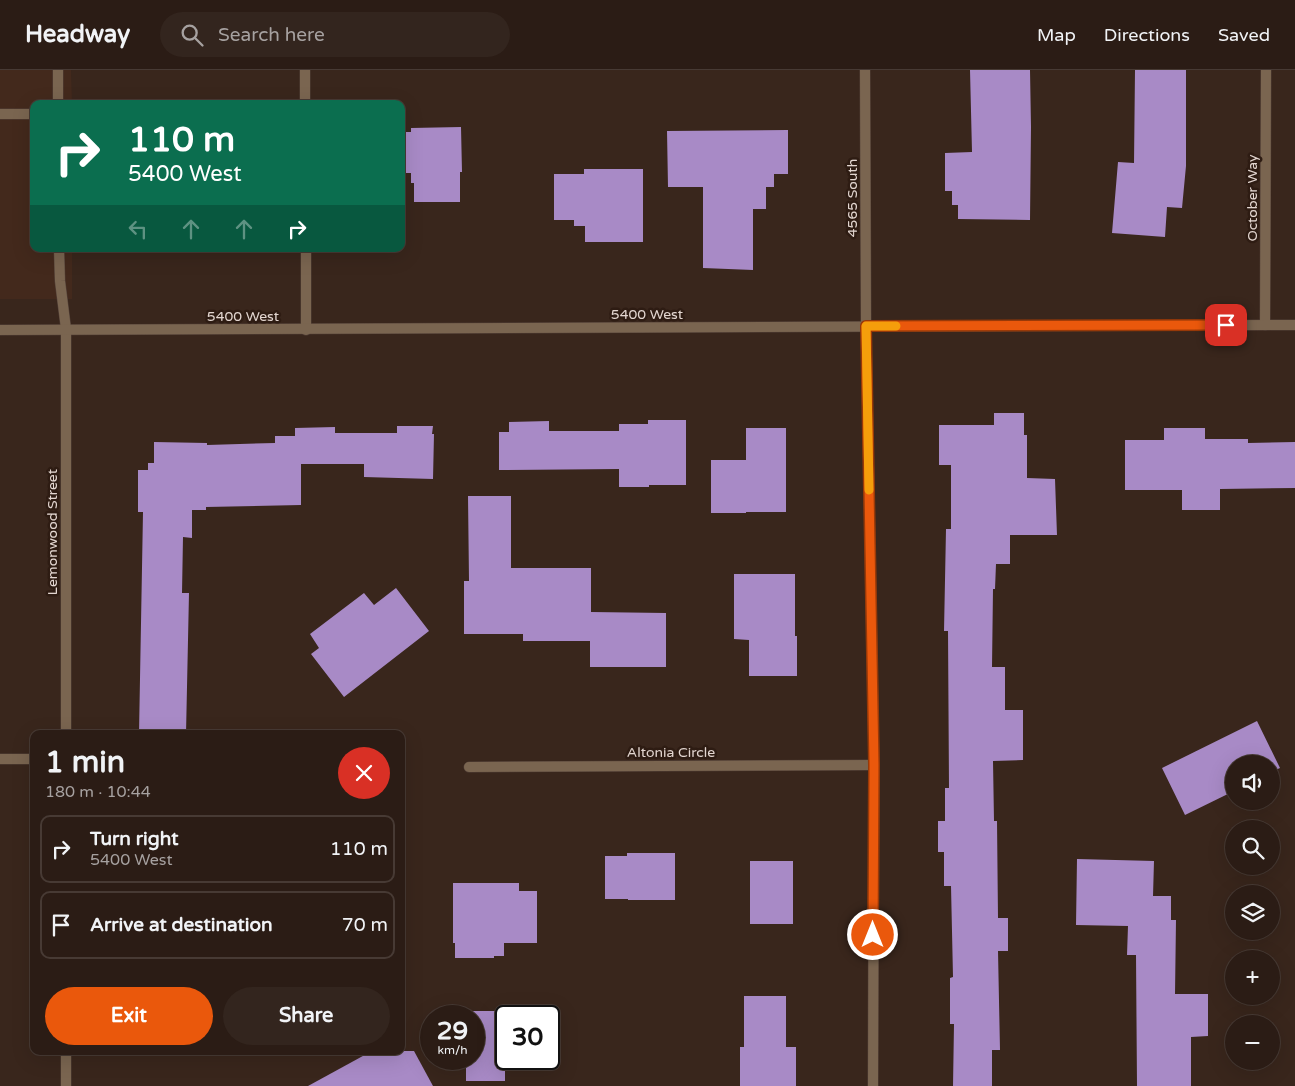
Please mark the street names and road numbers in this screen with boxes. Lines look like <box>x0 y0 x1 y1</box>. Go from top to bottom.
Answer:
street label: October Way <box>1244 154 1261 241</box>
street label: 4565 South <box>844 159 861 237</box>
street label: 5400 West <box>611 306 684 323</box>
street label: 5400 West <box>207 308 280 325</box>
street label: Lemonwood Street <box>44 468 61 595</box>
street label: Altonia Circle <box>627 744 715 761</box>

